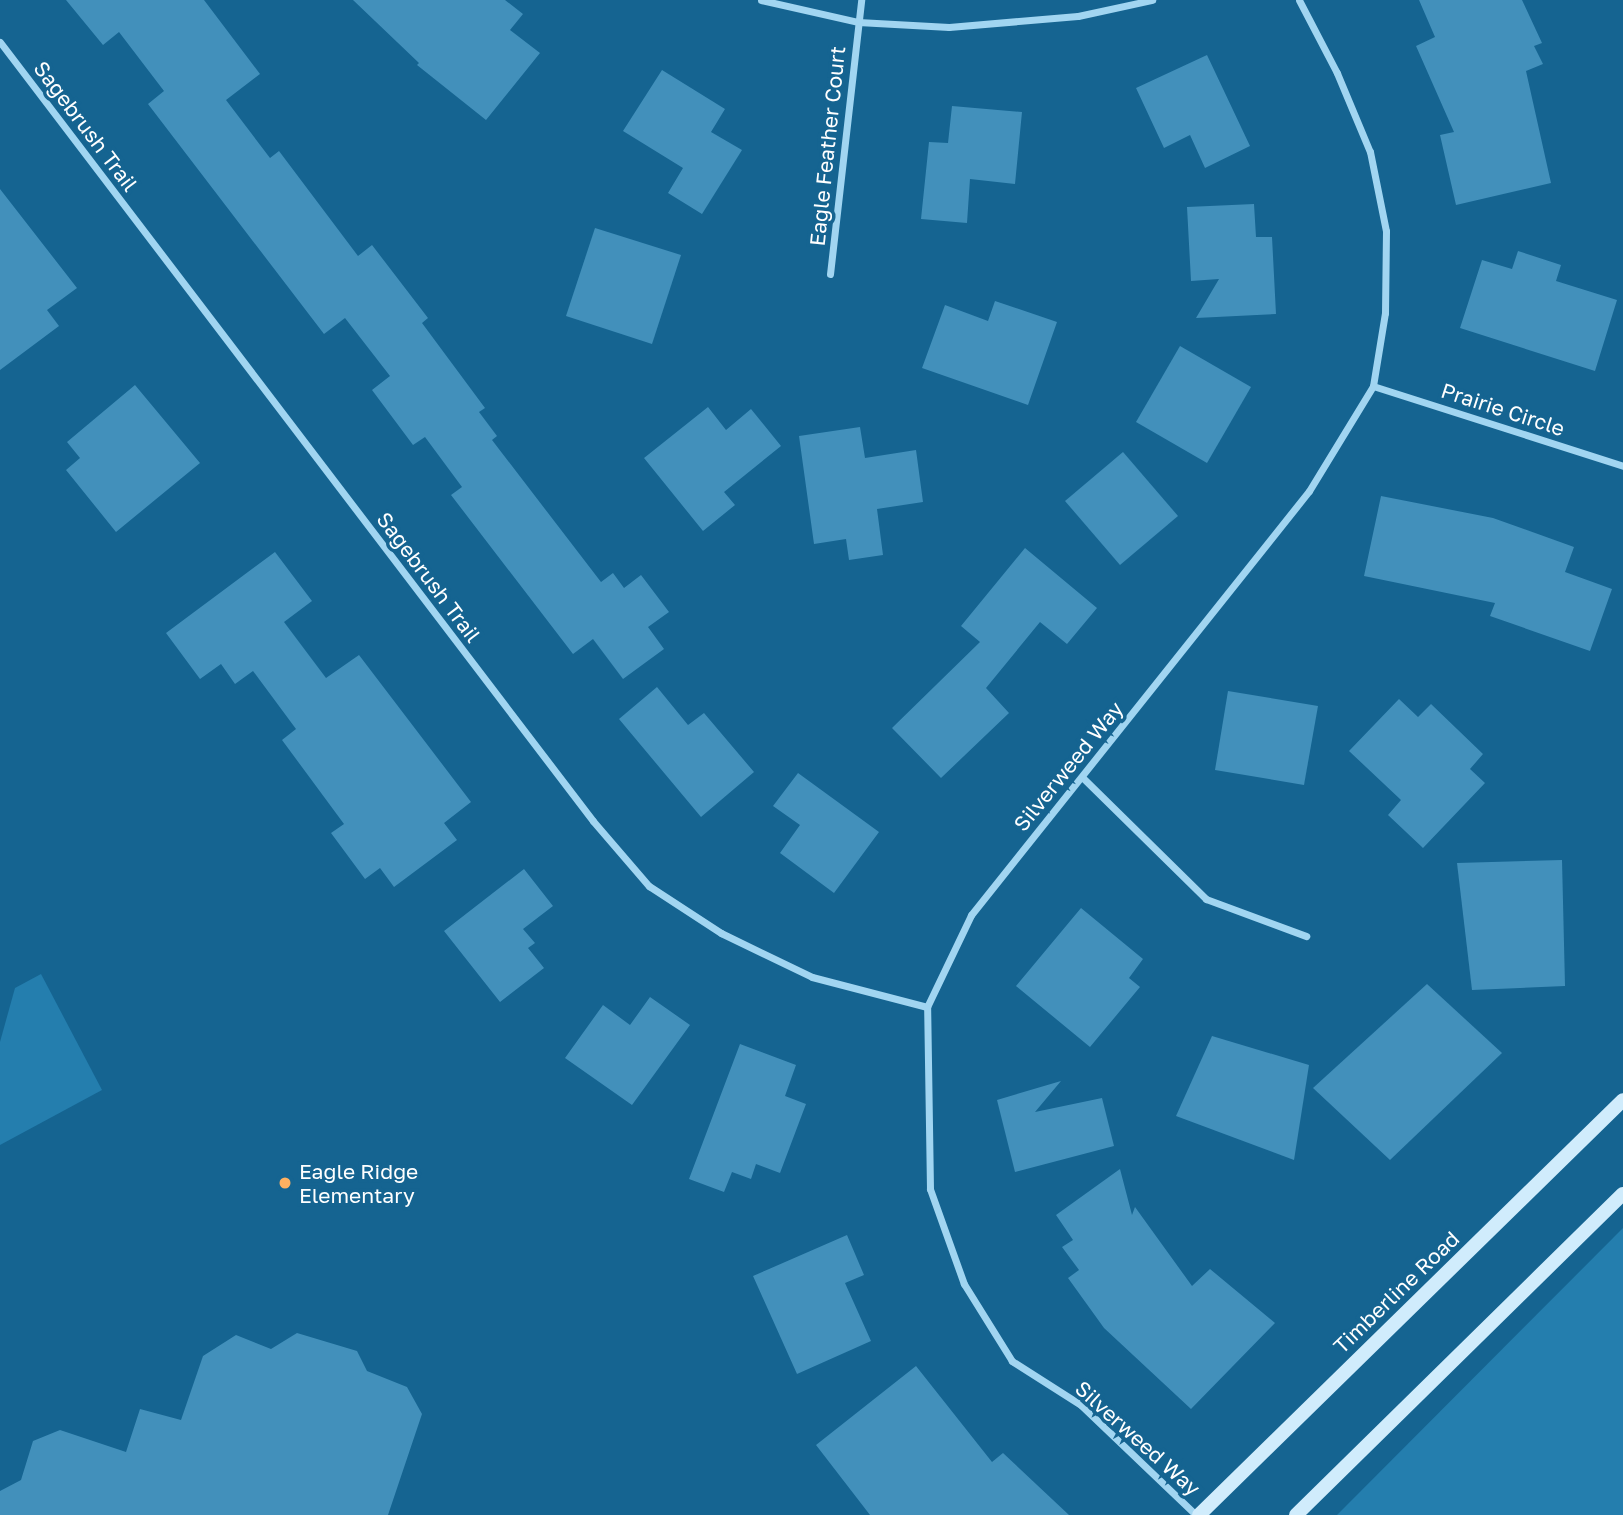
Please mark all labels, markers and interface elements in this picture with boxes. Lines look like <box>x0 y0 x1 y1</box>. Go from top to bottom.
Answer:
street label: Eagle Feather Court <box>804 45 850 247</box>
street label: Sagebrush Trail <box>29 56 143 196</box>
street label: Prairie Circle <box>1438 377 1568 441</box>
street label: Sagebrush Trail <box>372 507 486 647</box>
street label: Silverweed Way <box>1008 696 1128 836</box>
place label: Eagle Ridge Elementary <box>299 1158 418 1208</box>
marker: Eagle Ridge Elementary <box>277 1175 293 1191</box>
street label: Timberline Road <box>1328 1226 1464 1358</box>
street label: Silverweed Way <box>1070 1375 1206 1501</box>

